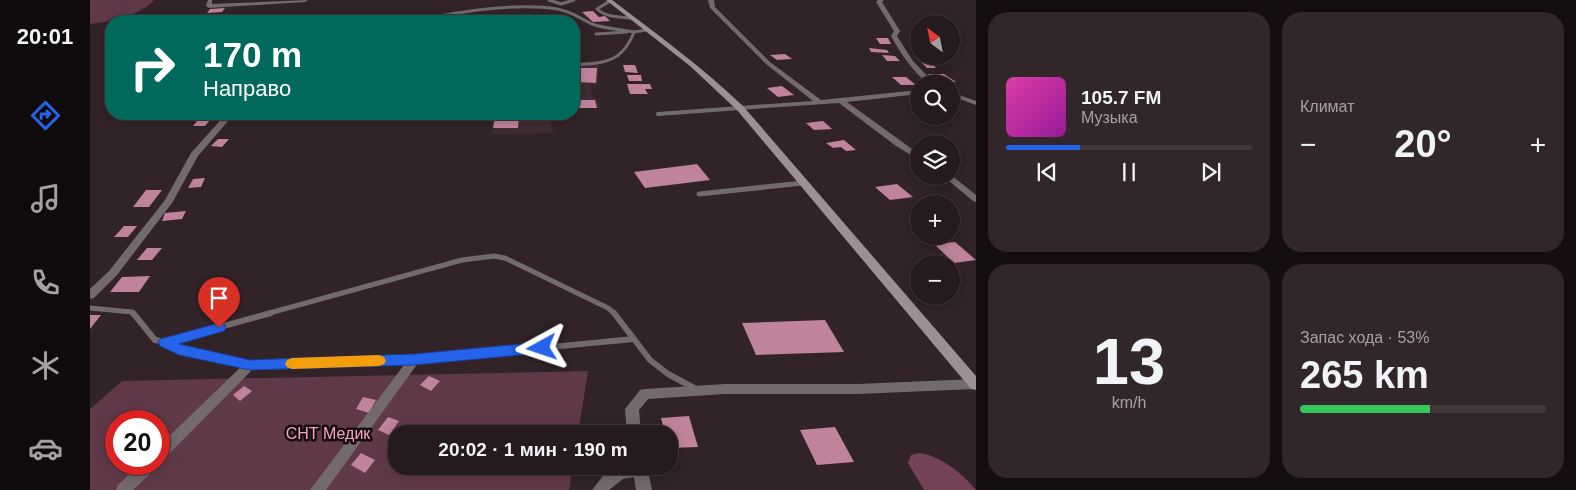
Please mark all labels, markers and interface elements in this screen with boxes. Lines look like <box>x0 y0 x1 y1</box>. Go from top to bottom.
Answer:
north arrow <box>910 15 960 65</box>
map controls <box>910 15 960 305</box>
text: 20:01 <box>17 24 73 49</box>
icon: right <box>120 35 185 100</box>
text: 170 m <box>203 35 302 74</box>
button: search <box>910 75 960 125</box>
text: Направо <box>203 76 291 101</box>
text: 105.7 FM <box>1081 87 1161 108</box>
icon: directions <box>28 98 63 133</box>
text: Климат <box>1300 98 1354 115</box>
text: Музыка <box>1081 109 1138 126</box>
text: 20° <box>1394 123 1452 165</box>
text: − <box>1300 129 1316 160</box>
text: + <box>1530 129 1546 160</box>
button: layers <box>910 135 960 185</box>
icon: previous <box>1033 158 1061 186</box>
icon: pause <box>1115 158 1143 186</box>
icon: next <box>1197 158 1225 186</box>
icon: music <box>28 181 63 216</box>
button: + <box>910 195 960 245</box>
button: − <box>910 255 960 305</box>
icon: phone <box>28 265 63 300</box>
pin <box>198 277 240 328</box>
icon: arrive <box>205 284 233 312</box>
position arrow <box>515 321 567 373</box>
text: 13 <box>1093 325 1165 398</box>
text: Запас хода · 53% <box>1300 329 1429 346</box>
icon: climate <box>28 348 63 383</box>
text: 265 km <box>1300 354 1429 396</box>
text: km/h <box>1112 394 1146 411</box>
speed limit sign: 20 <box>105 410 170 475</box>
park label: СНТ Медик <box>286 425 371 442</box>
icon: car <box>28 431 63 466</box>
text: 20:02 · 1 мин · 190 m <box>438 439 628 460</box>

